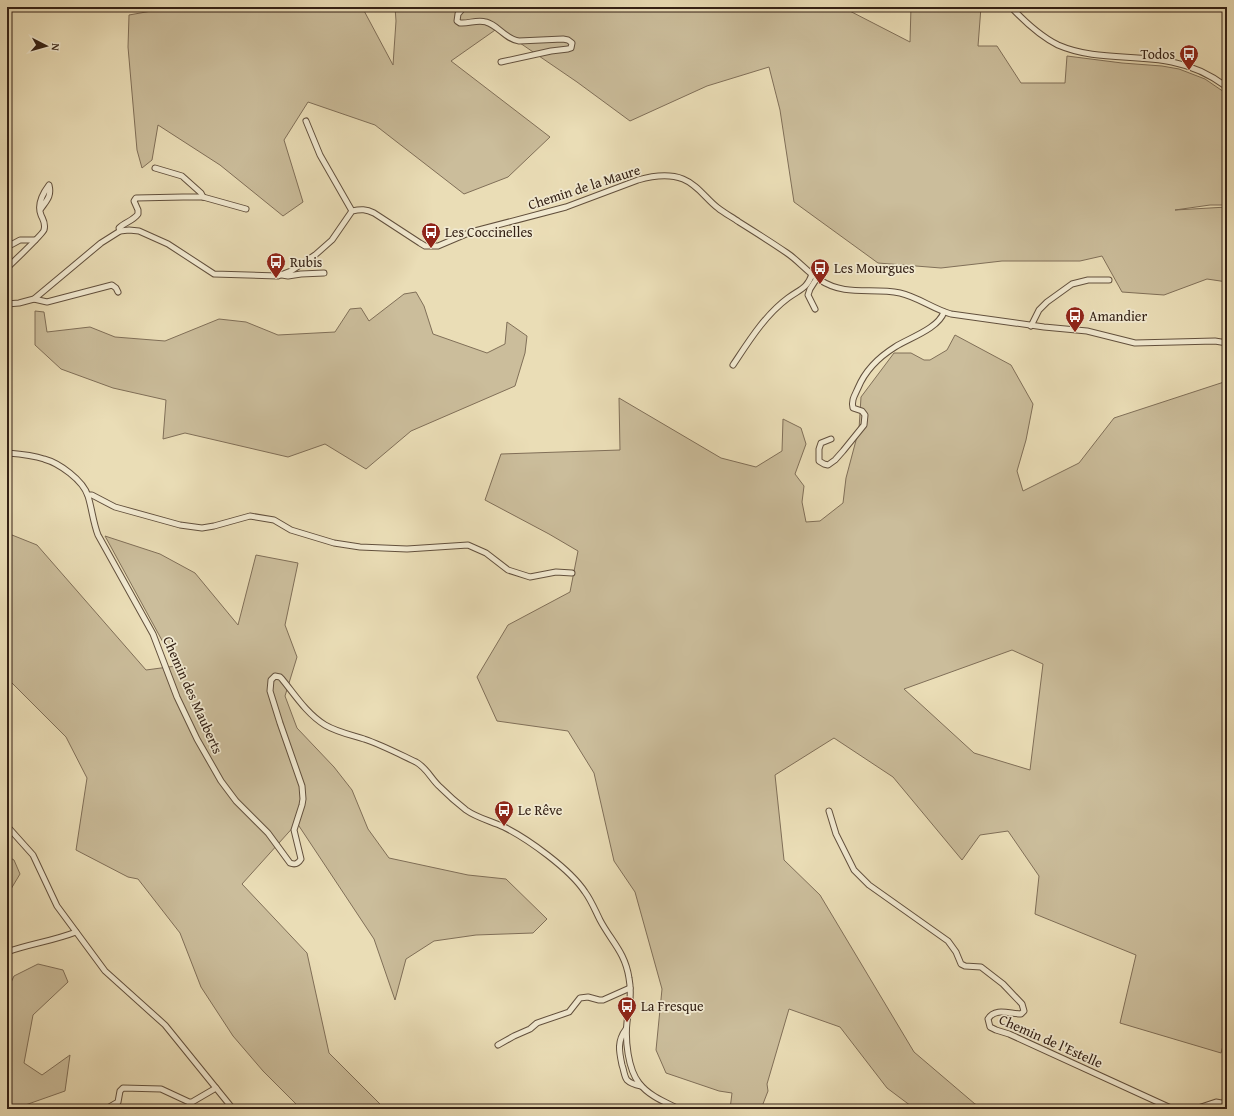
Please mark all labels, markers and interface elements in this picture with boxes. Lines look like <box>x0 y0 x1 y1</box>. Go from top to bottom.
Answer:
north arrow <box>26 26 66 66</box>
text: N <box>48 43 64 52</box>
bus stop icon: Todos <box>1178 43 1200 71</box>
place label: Todos <box>1140 44 1175 64</box>
street label: Chemin de la Maure <box>525 159 643 215</box>
bus stop icon: Les Coccinelles <box>420 221 442 249</box>
place label: Les Coccinelles <box>445 222 533 242</box>
bus stop icon: Rubis <box>265 251 287 279</box>
place label: Rubis <box>290 252 322 272</box>
bus stop icon: Les Mourgues <box>809 257 831 285</box>
place label: Les Mourgues <box>834 258 915 278</box>
bus stop icon: Amandier <box>1064 305 1086 333</box>
place label: Amandier <box>1089 306 1147 326</box>
street label: Chemin des Mauberts <box>158 633 228 757</box>
bus stop icon: Le Rêve <box>493 799 515 827</box>
place label: Le Rêve <box>518 800 563 820</box>
bus stop icon: La Fresque <box>616 995 638 1023</box>
place label: La Fresque <box>641 996 704 1016</box>
street label: Chemin de l'Estelle <box>996 1009 1106 1073</box>

